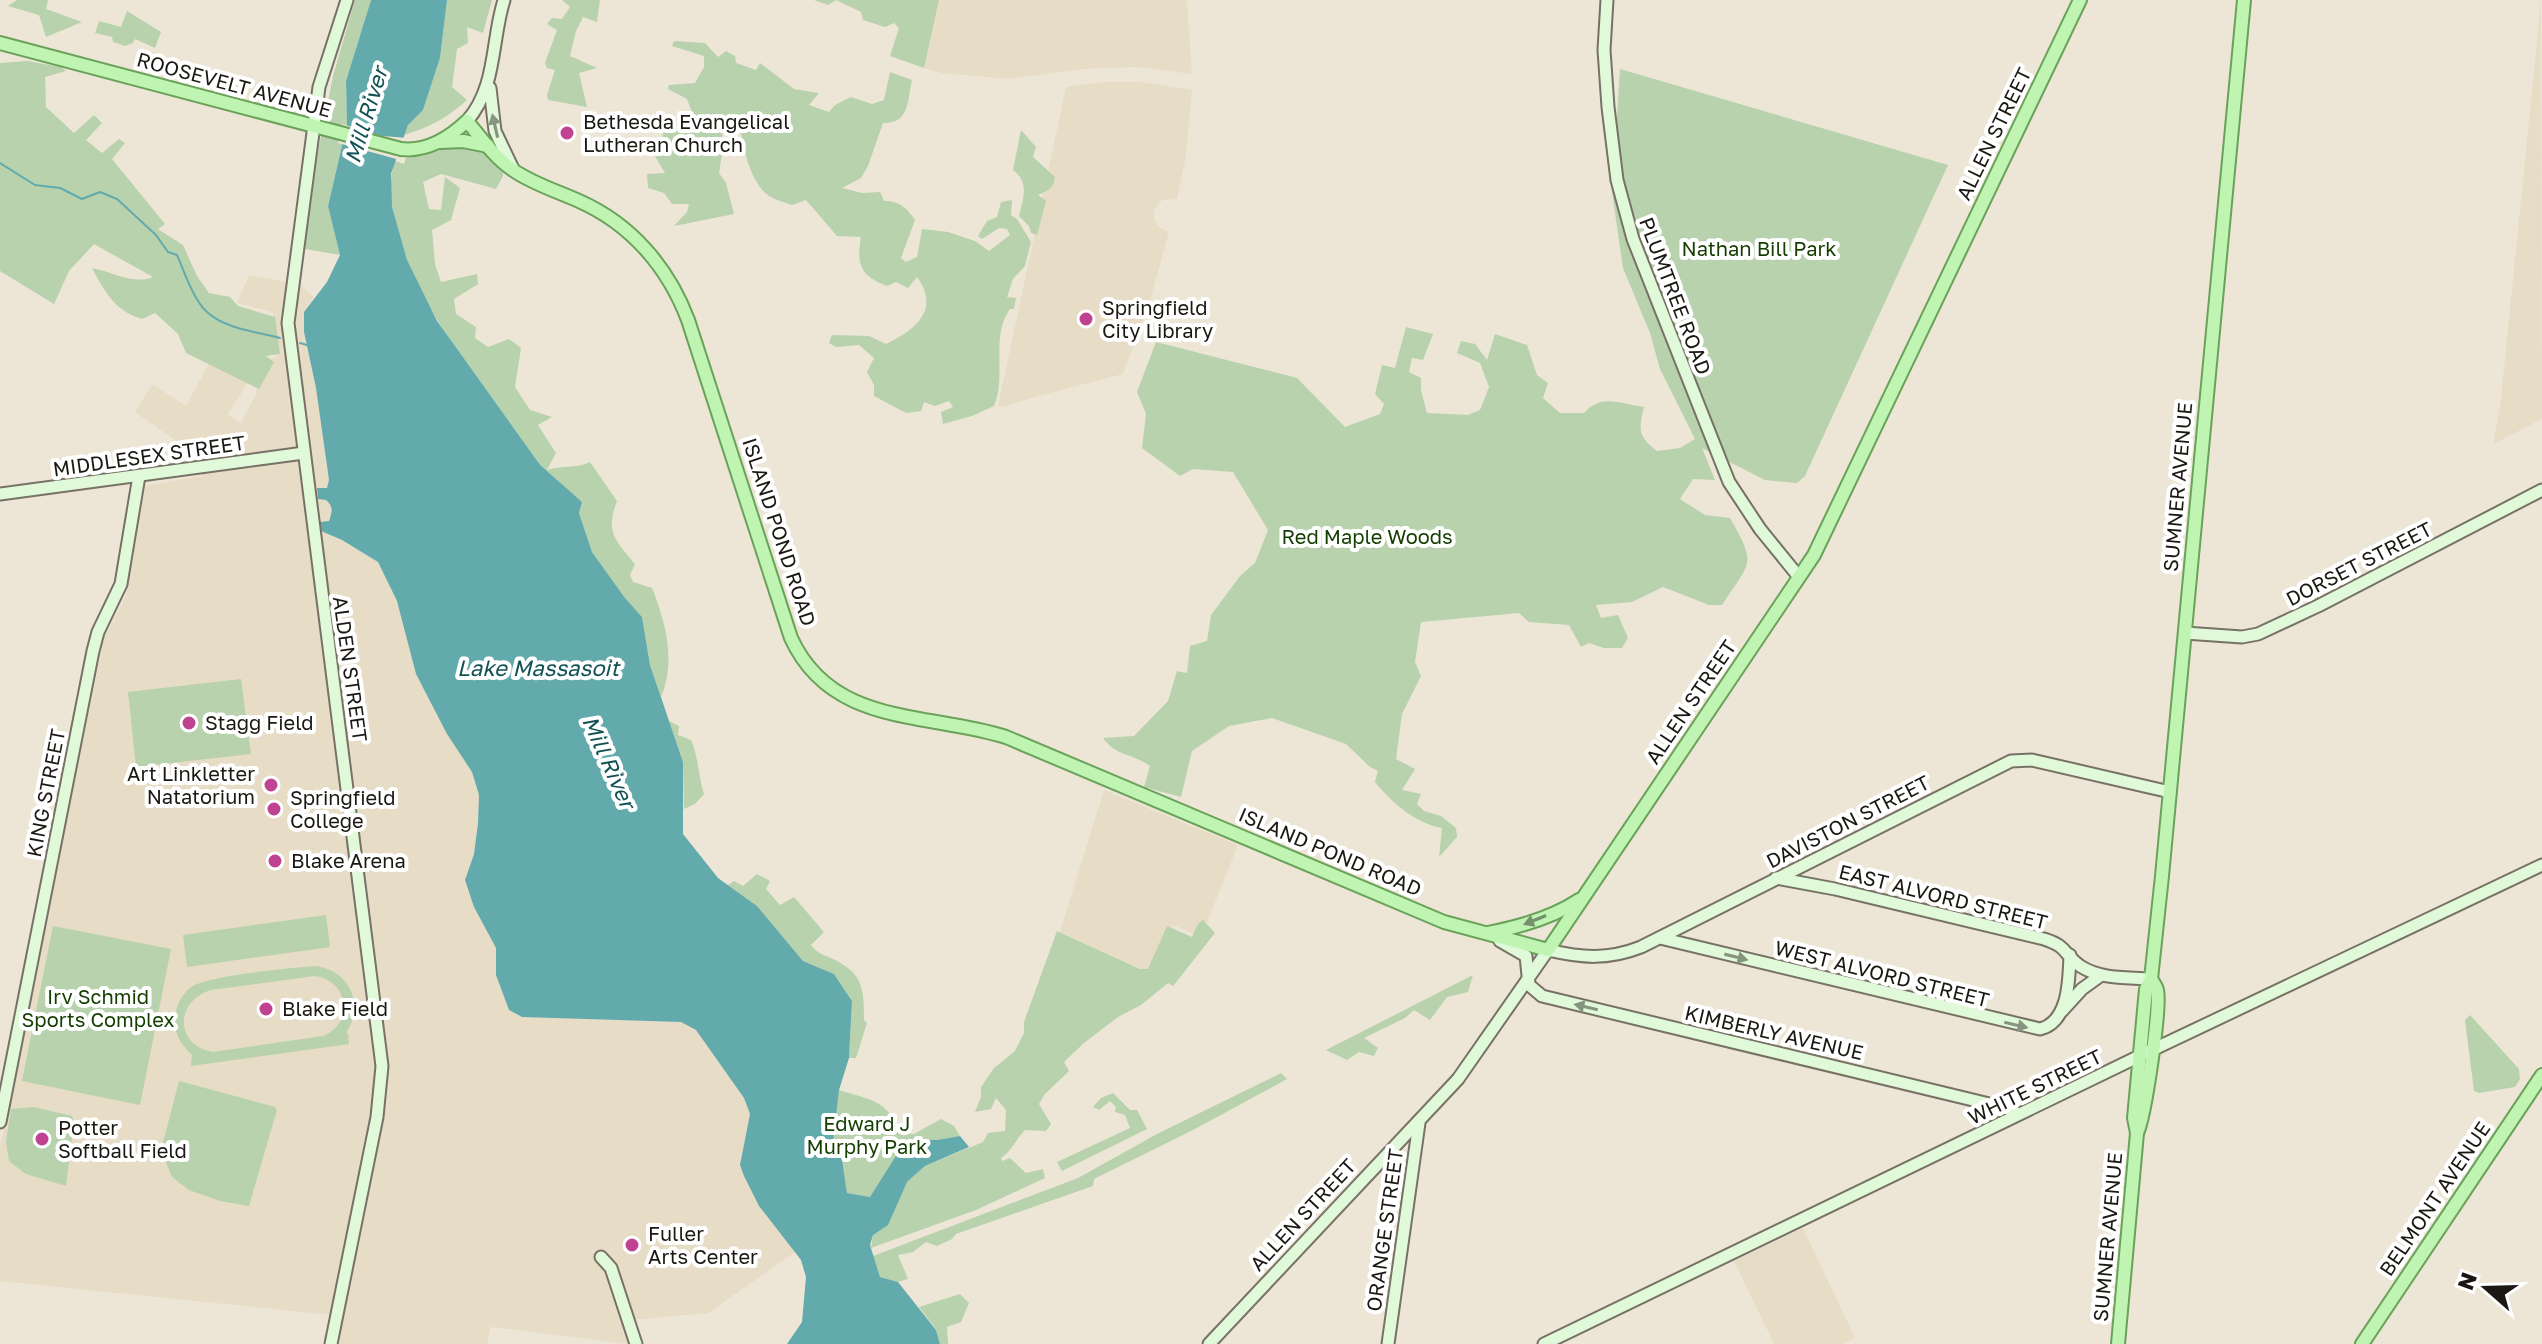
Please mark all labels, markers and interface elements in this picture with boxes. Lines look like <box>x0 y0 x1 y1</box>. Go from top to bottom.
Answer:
street label: ROOSEVELT AVENUE <box>134 47 334 122</box>
water label: Mill River <box>338 61 394 166</box>
street label: ALLEN STREET <box>1951 63 2035 204</box>
place label: Bethesda Evangelical Lutheran Church <box>583 109 790 156</box>
one-way arrow <box>488 113 501 138</box>
marker: Bethesda Evangelical Lutheran Church <box>558 124 576 142</box>
street label: PLUMTREE ROAD <box>1635 214 1717 378</box>
park label: Nathan Bill Park <box>1681 236 1837 260</box>
place label: Springfield City Library <box>1102 295 1213 342</box>
marker: Springfield City Library <box>1077 310 1095 328</box>
street label: SUMNER AVENUE <box>2158 401 2196 573</box>
street label: MIDDLESEX STREET <box>51 430 247 480</box>
street label: ISLAND POND ROAD <box>738 435 822 629</box>
street label: DORSET STREET <box>2282 516 2436 610</box>
park label: Red Maple Woods <box>1281 524 1453 548</box>
street label: ALDEN STREET <box>329 594 373 743</box>
street label: ALLEN STREET <box>1640 635 1740 768</box>
water label: Lake Massasoit <box>457 654 621 681</box>
place label: Stagg Field <box>205 710 314 734</box>
water label: Mill River <box>577 711 643 815</box>
marker: Stagg Field <box>180 714 198 732</box>
street label: KING STREET <box>21 727 69 859</box>
place label: Art Linkletter Natatorium <box>127 761 255 808</box>
street label: DAVISTON STREET <box>1762 770 1933 873</box>
marker: Art Linkletter Natatorium <box>262 776 280 794</box>
place label: Springfield College <box>290 785 396 832</box>
marker: Springfield College <box>265 800 283 818</box>
street label: ISLAND POND ROAD <box>1235 802 1425 900</box>
place label: Blake Arena <box>291 848 406 872</box>
marker: Blake Arena <box>266 852 284 870</box>
street label: EAST ALVORD STREET <box>1836 858 2050 934</box>
one-way arrow <box>1523 914 1547 927</box>
street label: WEST ALVORD STREET <box>1773 935 1992 1011</box>
one-way arrow <box>1723 951 1748 964</box>
park label: Irv Schmid Sports Complex <box>22 984 174 1031</box>
place label: Blake Field <box>282 996 388 1020</box>
marker: Blake Field <box>257 1000 275 1018</box>
one-way arrow <box>1573 1000 1598 1013</box>
street label: KIMBERLY AVENUE <box>1683 1000 1866 1064</box>
one-way arrow <box>2003 1019 2028 1031</box>
street label: WHITE STREET <box>1964 1043 2105 1129</box>
park label: Edward J Murphy Park <box>807 1111 927 1158</box>
place label: Potter Softball Field <box>58 1115 187 1162</box>
street label: BELMONT AVENUE <box>2375 1117 2495 1281</box>
marker: Potter Softball Field <box>33 1130 51 1148</box>
street label: ORANGE STREET <box>1361 1147 1407 1313</box>
street label: SUMNER AVENUE <box>2088 1151 2126 1323</box>
street label: ALLEN STREET <box>1244 1153 1360 1275</box>
place label: Fuller Arts Center <box>648 1221 758 1268</box>
marker: Fuller Arts Center <box>623 1236 641 1254</box>
north arrow <box>2446 1248 2526 1328</box>

